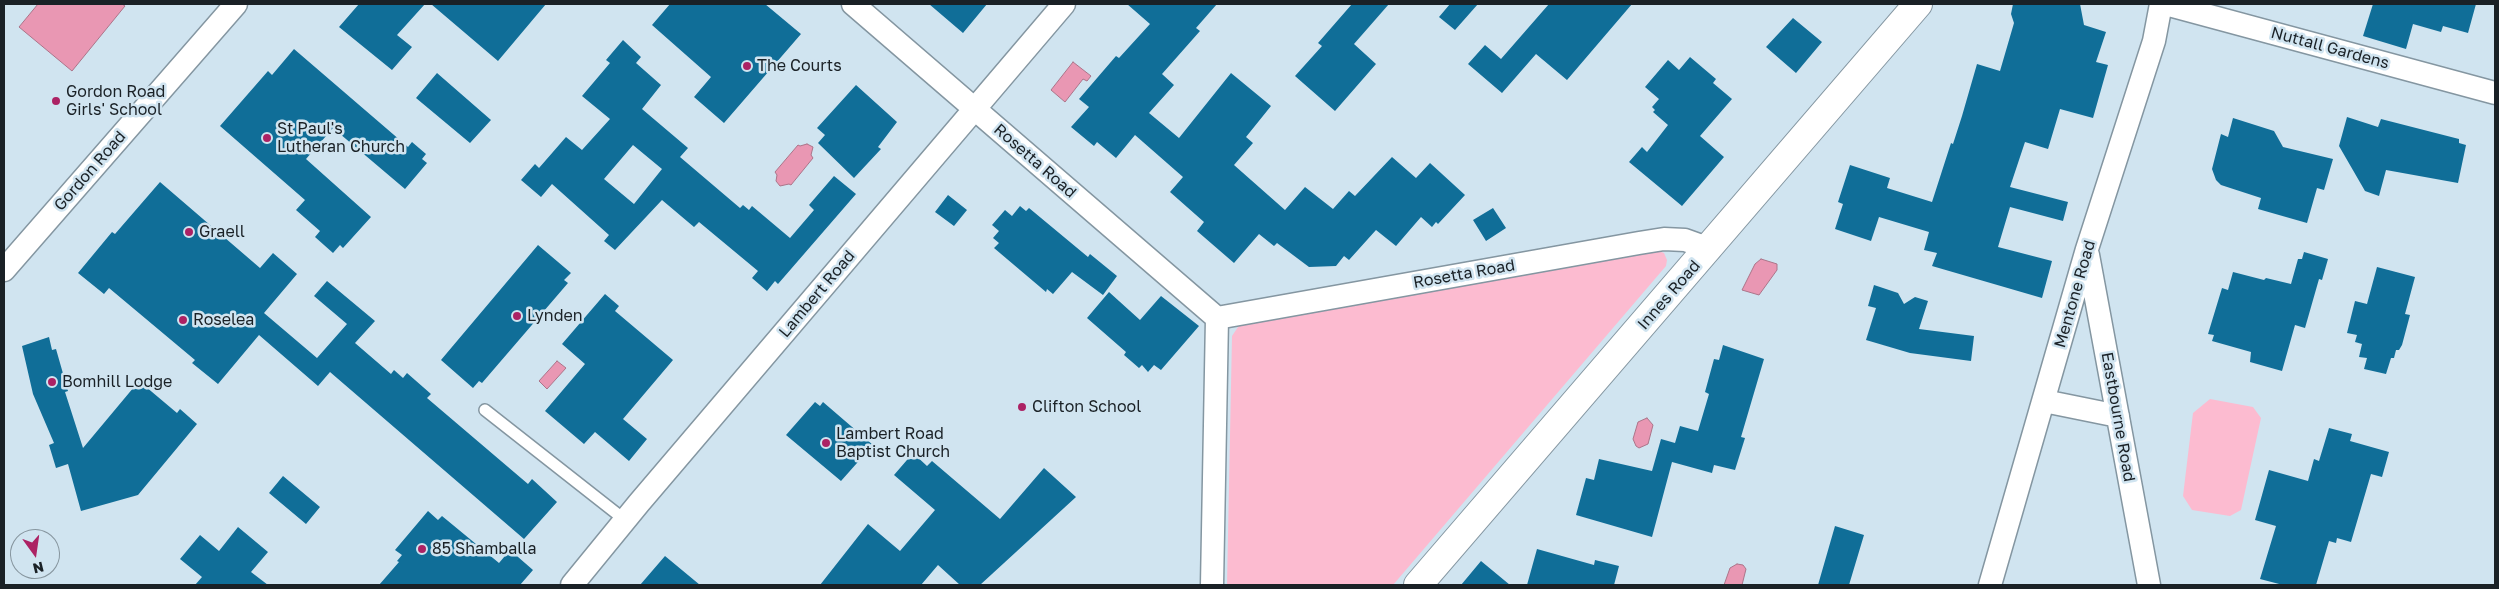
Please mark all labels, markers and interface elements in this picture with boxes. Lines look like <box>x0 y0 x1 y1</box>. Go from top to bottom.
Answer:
street label: Nuttall Gardens <box>2269 23 2391 73</box>
place label: The Courts <box>757 56 842 76</box>
marker: The Courts <box>741 60 753 72</box>
place label: Gordon Road Girls' School <box>66 82 165 120</box>
marker: Gordon Road Girls' School <box>50 95 62 107</box>
place label: St Paul's Lutheran Church <box>277 119 405 157</box>
street label: Rosetta Road <box>990 120 1080 202</box>
street label: Gordon Road <box>50 127 130 215</box>
marker: St Paul's Lutheran Church <box>261 132 273 144</box>
place label: Graell <box>199 222 245 242</box>
marker: Graell <box>183 226 195 238</box>
street label: Mentone Road <box>2050 238 2100 350</box>
street label: Lambert Road <box>775 247 859 341</box>
street label: Rosetta Road <box>1412 256 1516 292</box>
street label: Innes Road <box>1634 256 1704 334</box>
place label: Lynden <box>527 306 583 326</box>
place label: Roselea <box>193 310 254 330</box>
marker: Lynden <box>511 310 523 322</box>
marker: Roselea <box>177 314 189 326</box>
street label: Eastbourne Road <box>2097 351 2139 483</box>
place label: Bomhill Lodge <box>62 372 172 392</box>
marker: Bomhill Lodge <box>46 376 58 388</box>
place label: Clifton School <box>1032 397 1141 417</box>
marker: Clifton School <box>1016 401 1028 413</box>
place label: Lambert Road Baptist Church <box>836 424 950 462</box>
marker: Lambert Road Baptist Church <box>820 437 832 449</box>
north arrow <box>10 529 60 579</box>
place label: 85 Shamballa <box>432 539 536 559</box>
marker: 85 Shamballa <box>416 543 428 555</box>
text: N <box>31 559 46 578</box>

